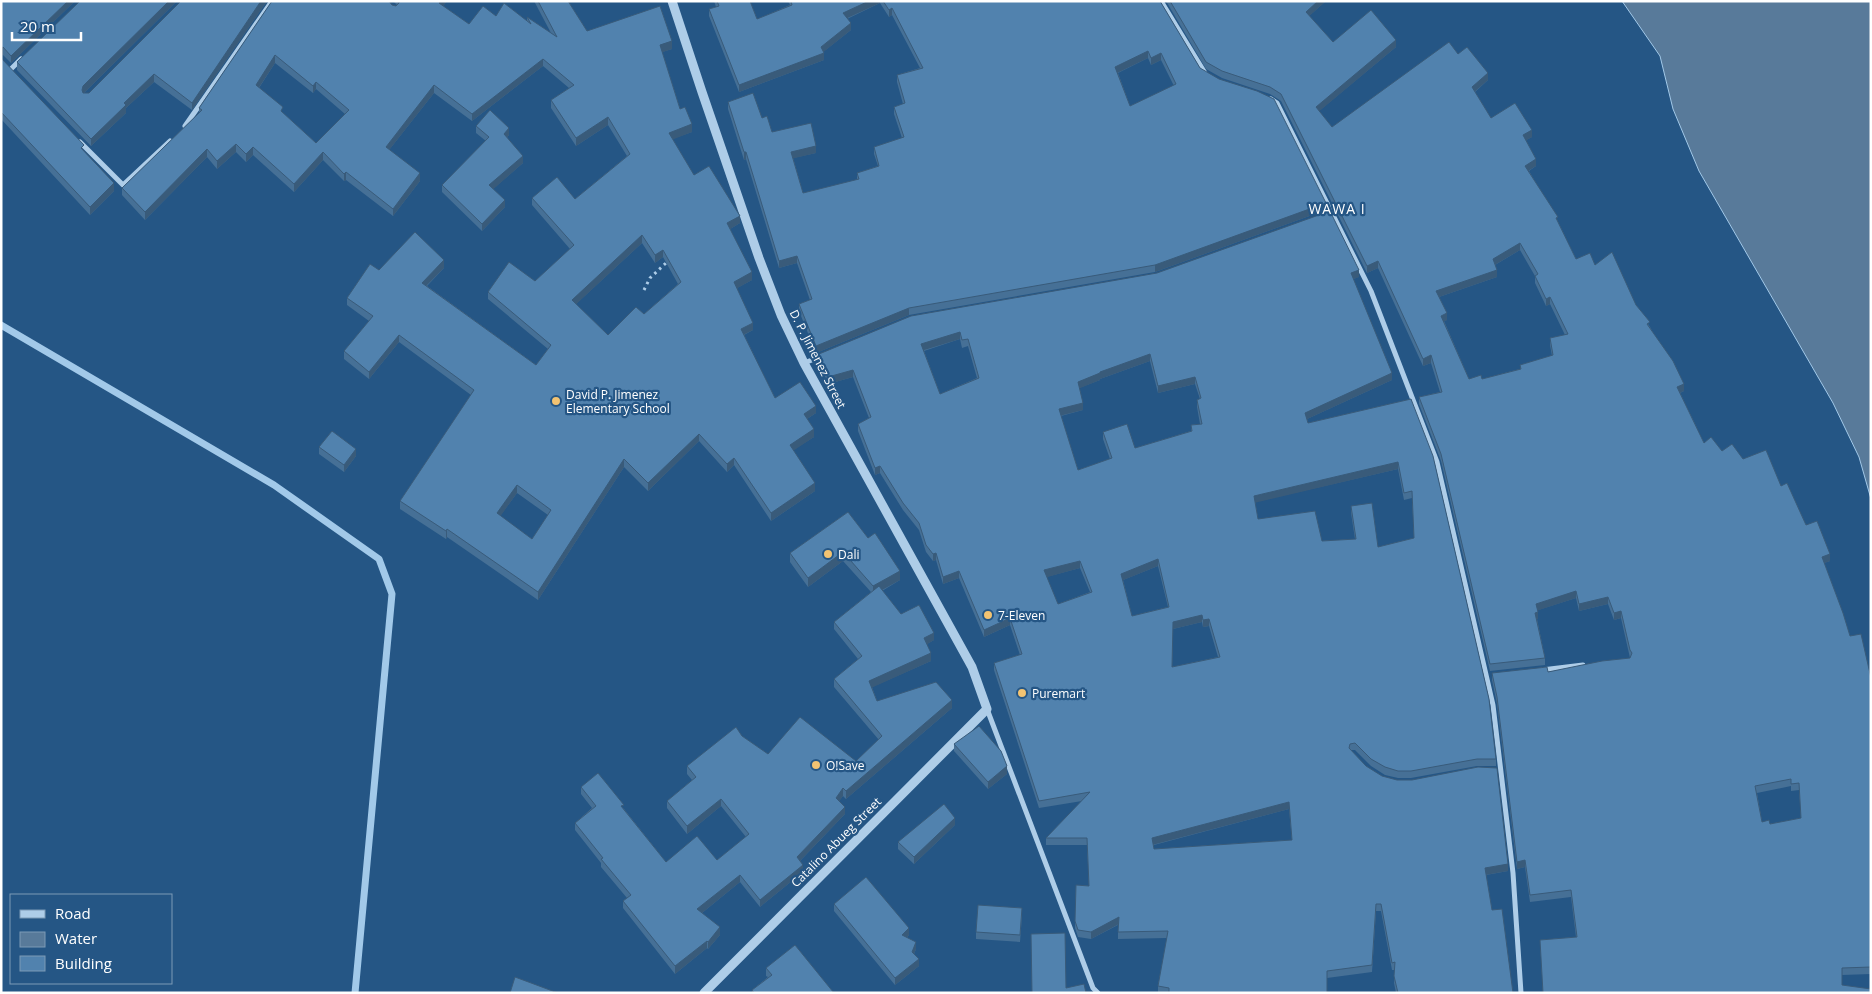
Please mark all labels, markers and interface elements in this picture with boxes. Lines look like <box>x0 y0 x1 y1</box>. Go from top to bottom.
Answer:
scale bar <box>12 10 81 42</box>
text: 20 m <box>20 16 55 36</box>
district label: WAWA I <box>1308 199 1366 218</box>
street label: D. P. Jimenez Street <box>786 307 850 411</box>
place label: David P. Jimenez Elementary School <box>566 386 670 417</box>
marker: David P. Jimenez Elementary School <box>550 395 562 407</box>
place label: Dali <box>838 546 859 563</box>
marker: Dali <box>822 548 834 560</box>
place label: 7-Eleven <box>998 607 1045 624</box>
marker: 7-Eleven <box>982 609 994 621</box>
place label: Puremart <box>1032 685 1085 702</box>
marker: Puremart <box>1016 687 1028 699</box>
place label: O!Save <box>826 757 865 774</box>
marker: O!Save <box>810 759 822 771</box>
street label: Catalino Abueg Street <box>787 793 885 891</box>
legend <box>10 894 172 984</box>
text: Road <box>55 903 91 923</box>
text: Water <box>55 928 97 948</box>
text: Building <box>55 953 112 973</box>

